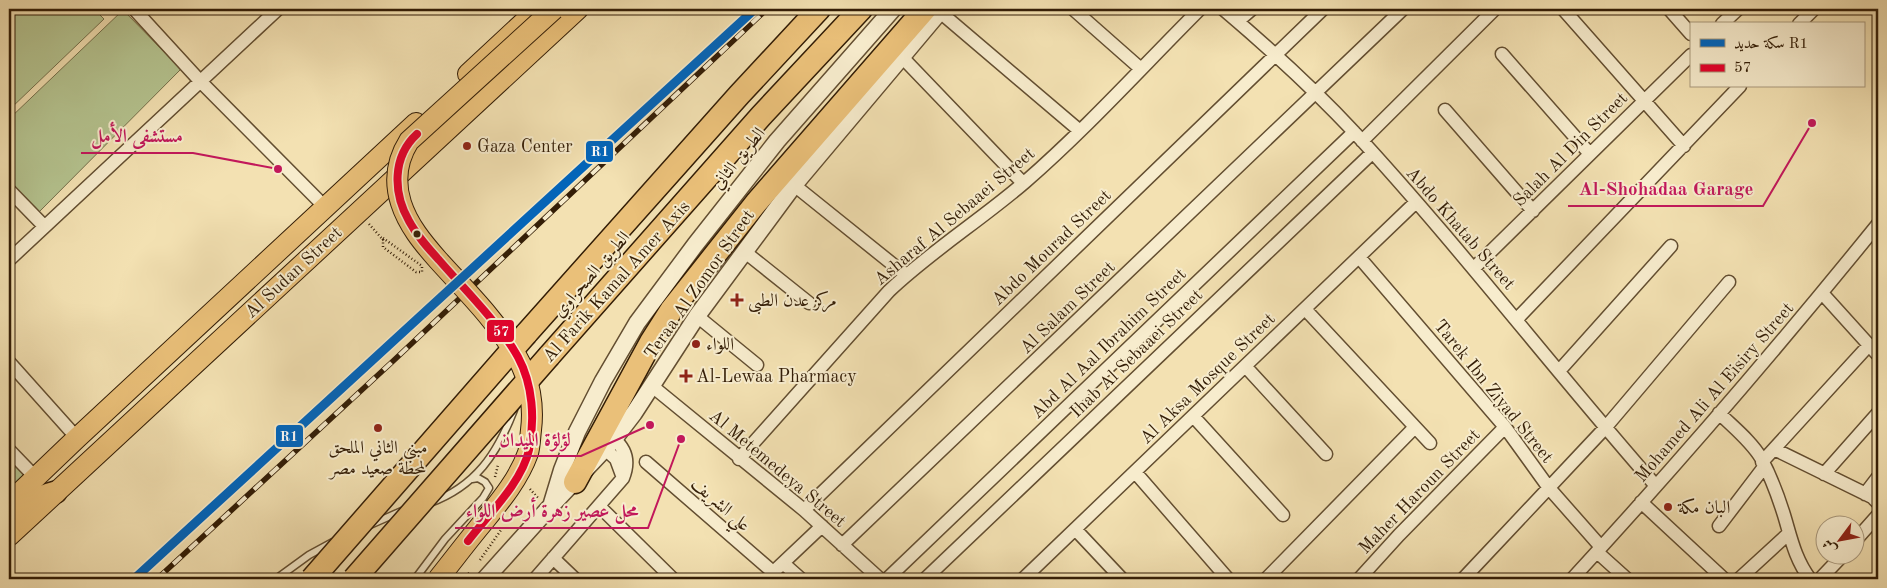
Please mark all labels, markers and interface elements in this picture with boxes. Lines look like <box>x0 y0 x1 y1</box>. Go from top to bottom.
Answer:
legend <box>1690 22 1864 88</box>
text: سكة حديد R1 <box>1734 35 1808 52</box>
text: 57 <box>1734 61 1751 76</box>
street label: Salah Al Din Street <box>1510 89 1631 210</box>
callout: مستشفى الأمل <box>81 119 193 153</box>
text: مستشفى الأمل <box>91 121 183 150</box>
street label: الطريق الثاني <box>709 124 773 196</box>
place label: Gaza Center <box>477 138 573 156</box>
marker: Gaza Center <box>461 140 473 152</box>
line badge: R1 <box>585 140 614 163</box>
street label: Asharaf Al Sebaaei Street <box>871 144 1038 289</box>
text: R1 <box>591 145 609 159</box>
street label: Abdo Khatab Street <box>1402 164 1518 293</box>
callout: Al-Shohadaa Garage <box>1568 172 1763 206</box>
text: Al-Shohadaa Garage <box>1578 181 1754 200</box>
street label: Abdo Mourad Street <box>988 186 1115 309</box>
street label: Al Farik Kamal Amer Axis <box>540 197 694 366</box>
street label: Teraa Al Zomor Street <box>641 207 758 363</box>
street label: Al Sudan Street <box>242 223 346 322</box>
street label: الطريق الصحراوي <box>550 228 637 324</box>
unlabelled marker <box>412 229 422 239</box>
street label: Al Salam Street <box>1017 258 1119 357</box>
street label: Abd Al Aal Ibrahim Street <box>1028 265 1190 422</box>
street label: Ihab Al Sebaaei Street <box>1067 286 1206 421</box>
place label: مركز عدن الطبى <box>748 290 837 315</box>
marker: مركز عدن الطبى <box>730 293 744 307</box>
street label: Mohamed Ali Al Eisiry Street <box>1632 299 1797 486</box>
street label: Al Aksa Mosque Street <box>1137 310 1279 448</box>
street label: Tarek Ibn Ziyad Street <box>1430 317 1556 467</box>
line badge: 57 <box>486 319 515 343</box>
text: 57 <box>493 325 509 339</box>
place label: اللواء <box>706 336 734 354</box>
marker: اللواء <box>690 338 702 350</box>
place label: Al-Lewaa Pharmacy <box>696 368 857 386</box>
marker: Al-Lewaa Pharmacy <box>680 370 692 382</box>
street label: Al Metemedeya Street <box>706 406 849 531</box>
marker: مبني الثاني الملحق لمحطة صعيد مصر <box>372 422 384 434</box>
callout: لؤلؤة الميدان <box>489 422 581 456</box>
line badge: R1 <box>275 424 304 448</box>
street label: Maher Haroun Street <box>1356 426 1484 558</box>
text: R1 <box>280 430 298 444</box>
text: لؤلؤة الميدان <box>499 431 571 452</box>
place label: مبني الثاني الملحق لمحطة صعيد مصر <box>328 439 428 480</box>
street label: علي الشريف <box>683 474 753 540</box>
callout: محل عصير زهرة أرض اللواء <box>455 494 648 528</box>
text: محل عصير زهرة أرض اللواء <box>466 497 639 524</box>
place label: البان مكة <box>1677 498 1730 518</box>
marker: البان مكة <box>1662 501 1674 513</box>
north arrow <box>1814 516 1864 566</box>
text: ش <box>1820 537 1839 556</box>

